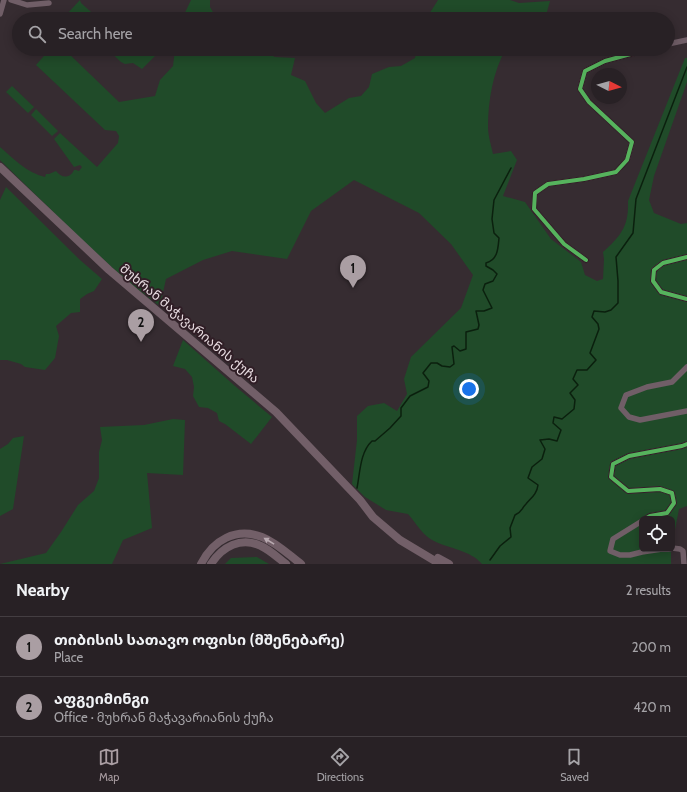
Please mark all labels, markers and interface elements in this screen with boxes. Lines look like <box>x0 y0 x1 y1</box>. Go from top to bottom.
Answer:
search box <box>12 12 675 56</box>
icon: search <box>26 23 48 45</box>
text: Search here <box>58 25 133 43</box>
north arrow <box>591 68 627 104</box>
pin: 1 <box>340 255 366 288</box>
street label: მუხრან მაჭავარიანის ქუჩა <box>117 260 263 386</box>
pin: 2 <box>128 309 154 342</box>
your location <box>459 379 479 399</box>
map controls <box>639 516 675 552</box>
button: locate <box>639 516 675 552</box>
one-way arrow <box>263 538 275 545</box>
text: Nearby <box>16 580 69 600</box>
text: 2 results <box>626 582 671 598</box>
text: თიბისის სათავო ოფისი (მშენებარე) <box>54 631 345 649</box>
text: 1 <box>27 639 31 655</box>
text: 200 m <box>632 639 671 655</box>
text: Place <box>54 649 83 665</box>
text: აფგეიმინგი <box>54 690 149 708</box>
text: 2 <box>26 699 32 715</box>
text: 420 m <box>633 699 671 715</box>
text: Office · მუხრან მაჭავარიანის ქუჩა <box>54 709 274 725</box>
tab: Map <box>98 746 120 784</box>
tab: Directions <box>317 746 364 784</box>
tab: Saved <box>560 746 589 784</box>

